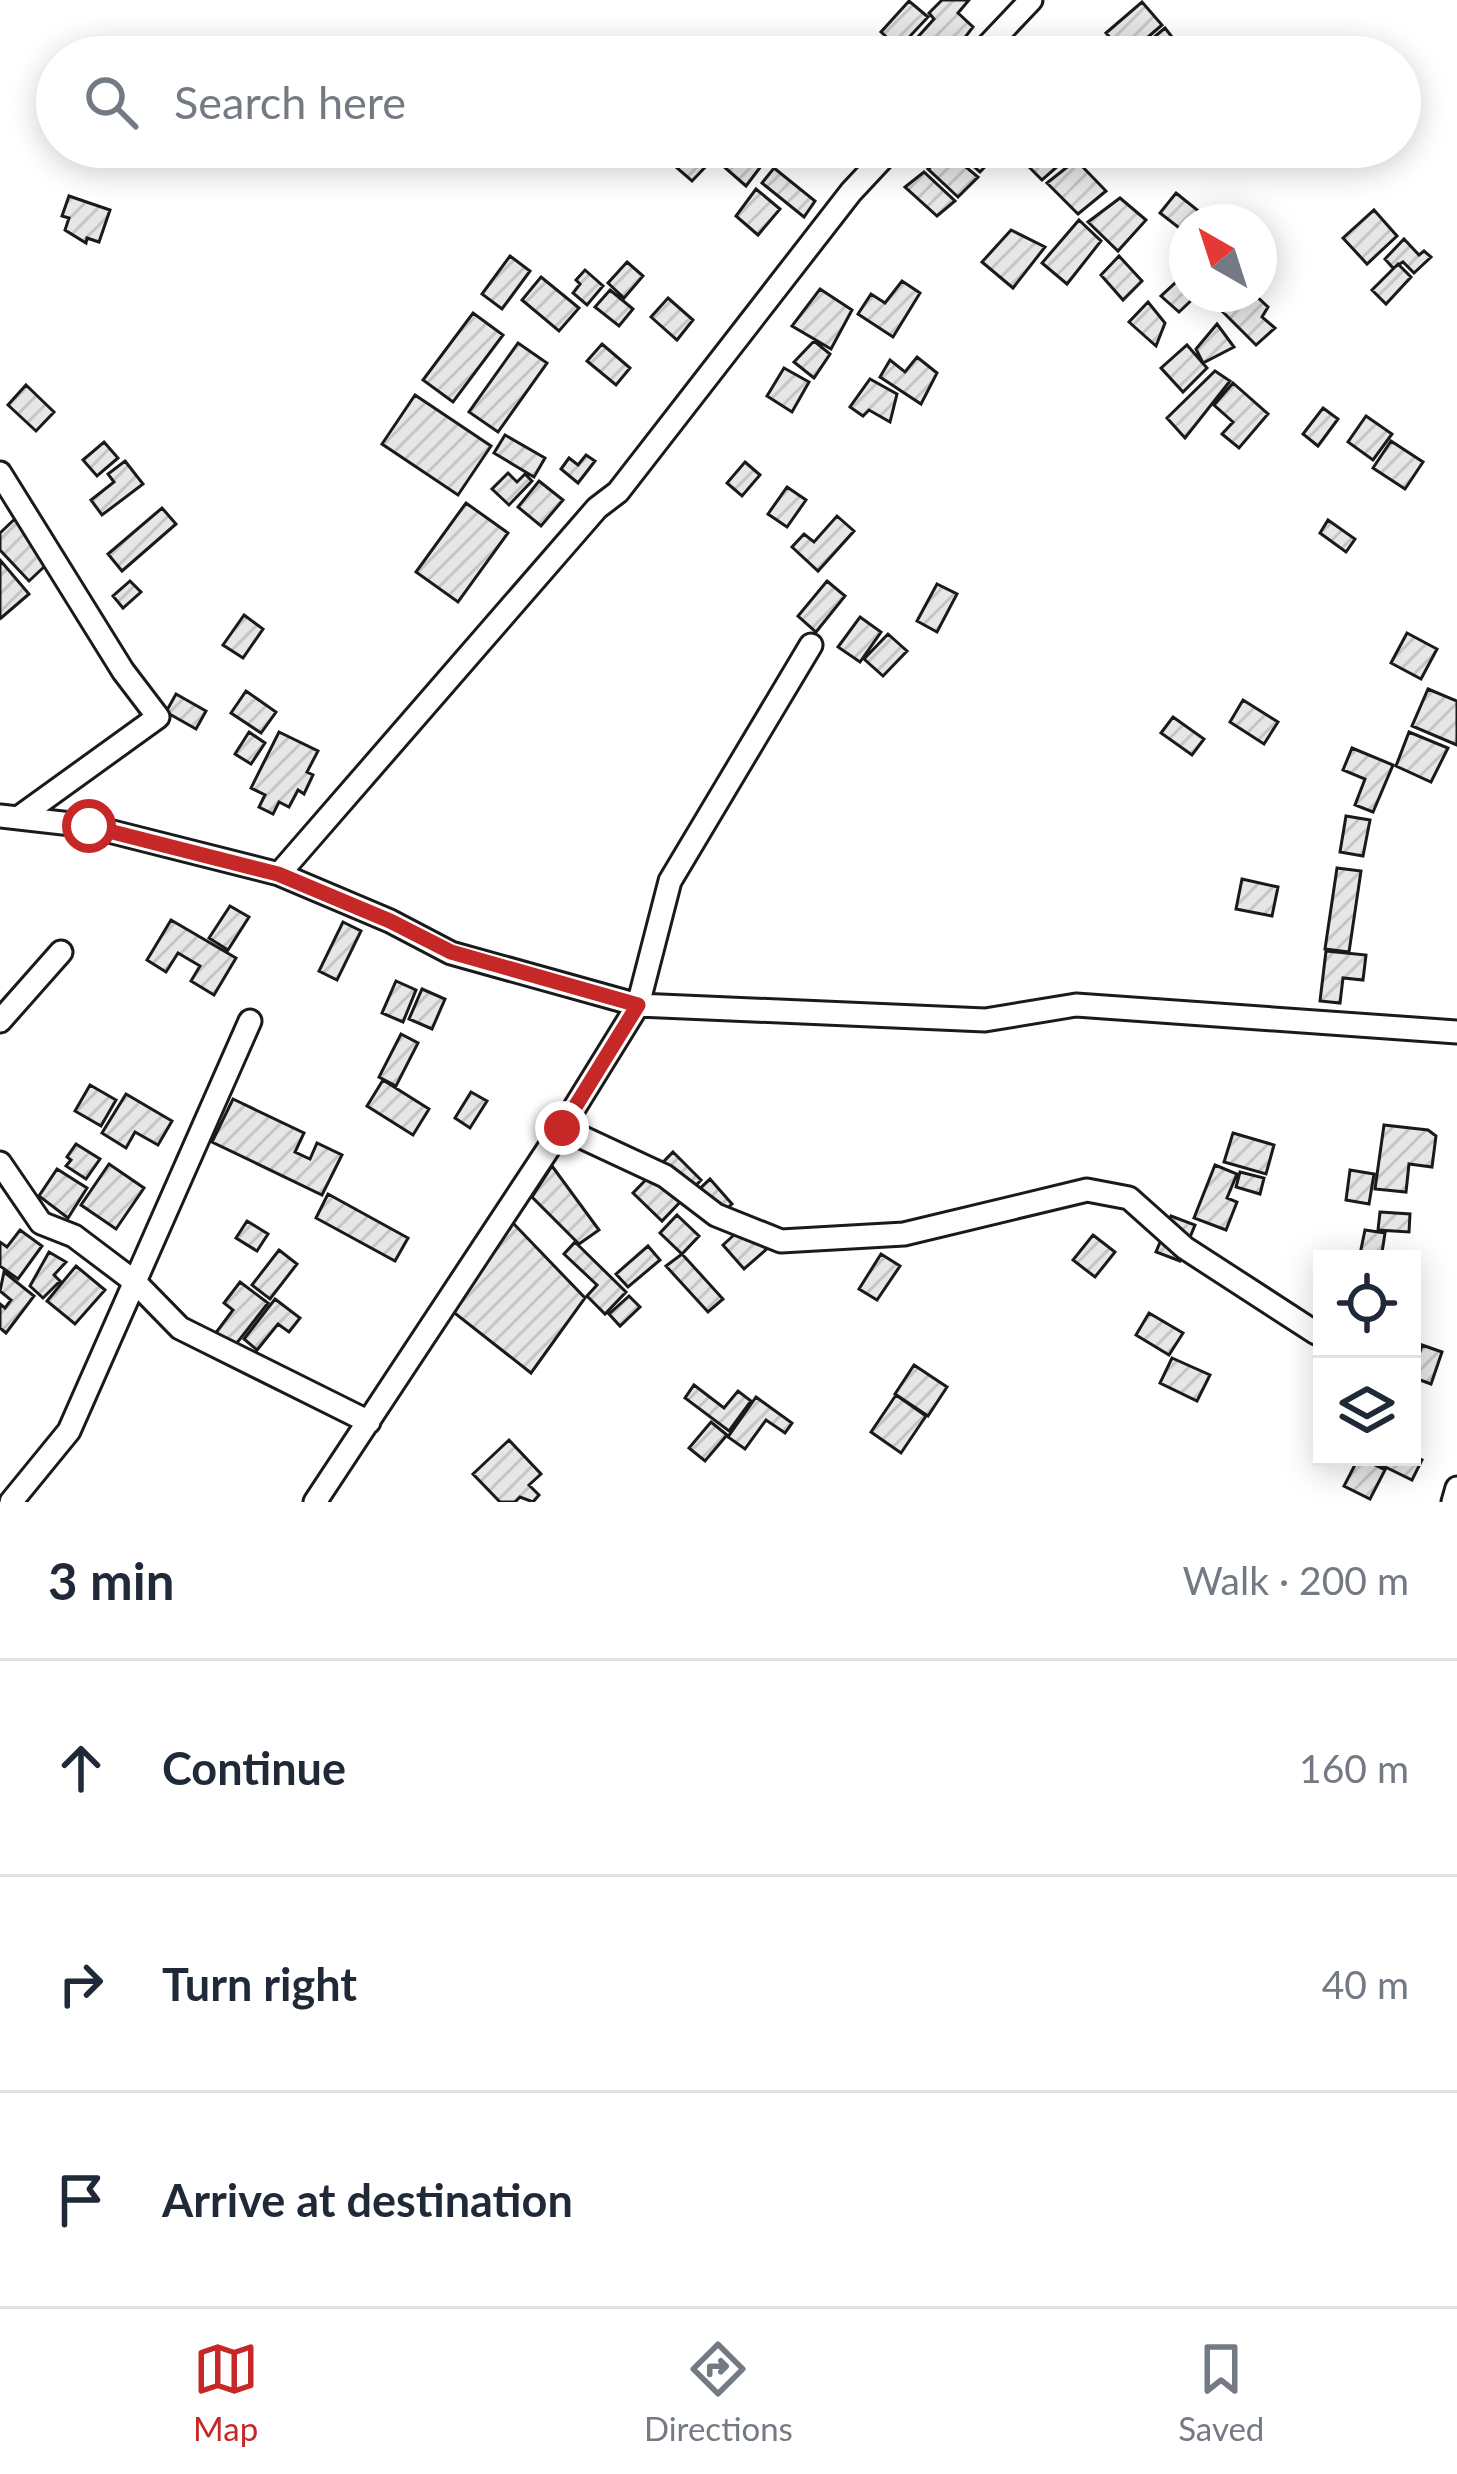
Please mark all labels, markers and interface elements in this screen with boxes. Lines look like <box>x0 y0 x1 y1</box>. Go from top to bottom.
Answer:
search box <box>36 36 1421 168</box>
icon: search <box>78 69 144 135</box>
text: Search here <box>174 75 406 129</box>
north arrow <box>1169 204 1277 312</box>
route start <box>62 799 116 853</box>
route end <box>535 1101 589 1155</box>
map controls <box>1313 1250 1421 1466</box>
button: locate <box>1313 1250 1421 1358</box>
button: layers <box>1313 1358 1421 1466</box>
text: 3 min <box>48 1550 174 1611</box>
text: Walk · 200 m <box>1182 1557 1409 1603</box>
icon: ahead <box>48 1735 114 1801</box>
text: Continue <box>162 1741 346 1795</box>
text: 160 m <box>1299 1745 1409 1791</box>
icon: right <box>48 1951 114 2017</box>
text: Turn right <box>162 1957 357 2011</box>
text: 40 m <box>1322 1961 1409 2007</box>
icon: arrive <box>48 2167 114 2233</box>
text: Arrive at destination <box>162 2173 573 2227</box>
tab: Map <box>193 2336 259 2448</box>
tab: Directions <box>644 2336 793 2448</box>
tab: Saved <box>1178 2336 1264 2448</box>

